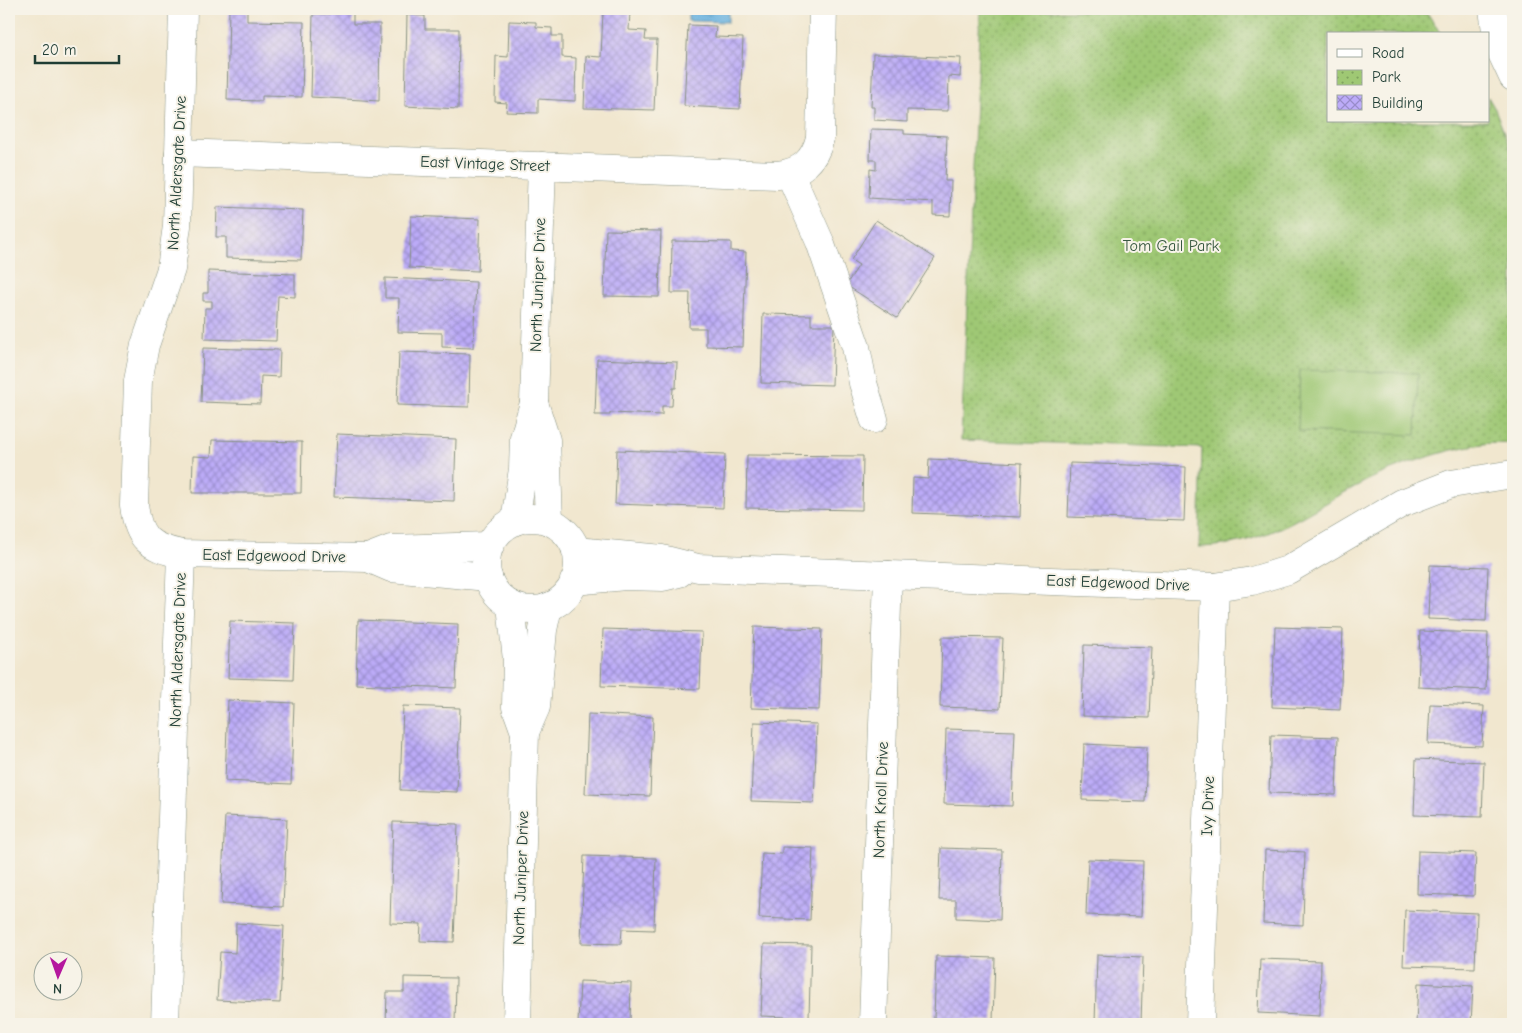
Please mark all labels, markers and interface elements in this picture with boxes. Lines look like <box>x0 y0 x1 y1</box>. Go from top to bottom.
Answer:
scale bar <box>35 32 119 64</box>
legend <box>1327 32 1490 122</box>
text: 20 m <box>42 41 76 59</box>
text: Road <box>1372 44 1404 62</box>
text: Park <box>1372 68 1401 86</box>
text: Building <box>1372 94 1423 112</box>
street label: North Aldersgate Drive <box>164 95 190 251</box>
street label: East Vintage Street <box>420 153 551 175</box>
street label: North Juniper Drive <box>527 218 549 352</box>
park label: Tom Gail Park <box>1123 237 1220 255</box>
street label: East Edgewood Drive <box>202 546 346 566</box>
street label: North Aldersgate Drive <box>166 572 190 728</box>
street label: East Edgewood Drive <box>1046 572 1190 594</box>
street label: North Knoll Drive <box>870 741 892 859</box>
street label: Ivy Drive <box>1198 776 1218 836</box>
street label: North Juniper Drive <box>510 811 532 945</box>
north arrow <box>32 950 82 1000</box>
text: N <box>53 980 62 997</box>

